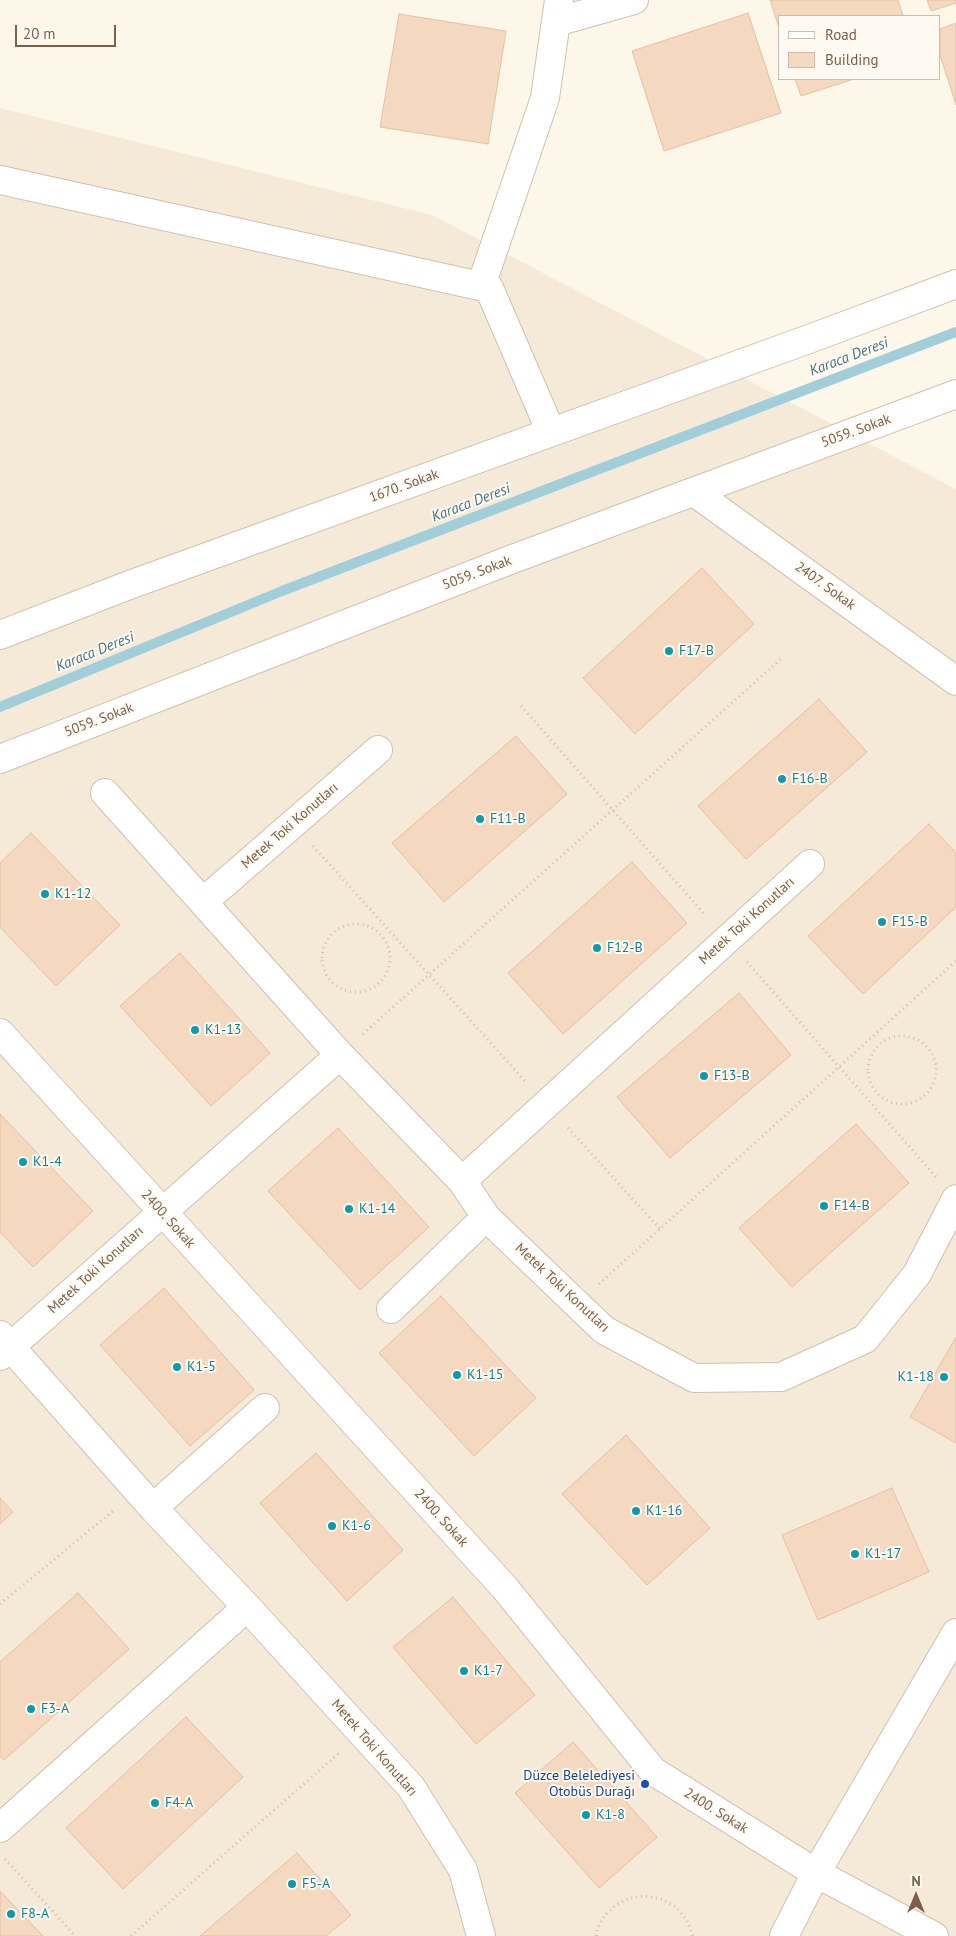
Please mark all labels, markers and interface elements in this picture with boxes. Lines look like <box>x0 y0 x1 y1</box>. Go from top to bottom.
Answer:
scale bar <box>18 15 119 47</box>
legend <box>778 15 941 80</box>
text: 20 m <box>23 24 56 43</box>
text: Road <box>825 25 857 44</box>
text: Building <box>825 50 879 69</box>
water label: Karaca Deresi <box>807 334 891 380</box>
street label: 5059. Sokak <box>819 411 893 451</box>
street label: 1670. Sokak <box>367 466 441 506</box>
water label: Karaca Deresi <box>429 480 513 526</box>
street label: 5059. Sokak <box>440 552 514 594</box>
street label: 2407. Sokak <box>791 558 859 614</box>
water label: Karaca Deresi <box>53 628 137 676</box>
place label: F17-B <box>679 643 714 659</box>
marker: F17-B <box>663 645 675 657</box>
street label: 5059. Sokak <box>62 699 136 741</box>
place label: F16-B <box>792 771 828 787</box>
marker: F16-B <box>776 773 788 785</box>
street label: Metek Toki Konutları <box>238 779 342 873</box>
place label: F11-B <box>490 811 526 827</box>
marker: F11-B <box>474 813 486 825</box>
street label: Metek Toki Konutları <box>696 874 798 968</box>
place label: K1-12 <box>55 886 91 902</box>
marker: K1-12 <box>39 888 51 900</box>
place label: F15-B <box>892 914 928 930</box>
marker: F15-B <box>876 916 888 928</box>
place label: F12-B <box>607 940 643 956</box>
marker: F12-B <box>591 942 603 954</box>
place label: K1-13 <box>205 1022 241 1038</box>
marker: K1-13 <box>189 1024 201 1036</box>
place label: F13-B <box>714 1068 750 1084</box>
marker: F13-B <box>698 1070 710 1082</box>
place label: K1-4 <box>33 1154 62 1170</box>
marker: K1-4 <box>17 1156 29 1168</box>
street label: 2400. Sokak <box>137 1186 199 1252</box>
place label: F14-B <box>834 1198 870 1214</box>
marker: F14-B <box>818 1200 830 1212</box>
place label: K1-14 <box>359 1201 395 1217</box>
marker: K1-14 <box>343 1203 355 1215</box>
street label: Metek Toki Konutları <box>45 1223 147 1317</box>
street label: Metek Toki Konutları <box>511 1240 613 1336</box>
place label: K1-5 <box>187 1359 216 1375</box>
marker: K1-5 <box>171 1361 183 1373</box>
place label: K1-15 <box>467 1367 503 1383</box>
marker: K1-15 <box>451 1369 463 1381</box>
place label: K1-18 <box>898 1369 934 1385</box>
marker: K1-18 <box>938 1371 950 1383</box>
street label: 2400. Sokak <box>410 1485 472 1551</box>
place label: K1-16 <box>646 1503 682 1519</box>
marker: K1-16 <box>630 1505 642 1517</box>
place label: K1-6 <box>342 1518 371 1534</box>
marker: K1-6 <box>326 1520 338 1532</box>
place label: K1-17 <box>865 1546 901 1562</box>
marker: K1-17 <box>849 1548 861 1560</box>
place label: K1-7 <box>474 1663 503 1679</box>
marker: K1-7 <box>458 1665 470 1677</box>
street label: Metek Toki Konutları <box>327 1696 421 1800</box>
place label: F3-A <box>41 1701 69 1717</box>
marker: F3-A <box>25 1703 37 1715</box>
place label: Düzce Belelediyesi Otobüs Durağı <box>523 1768 635 1800</box>
marker: Düzce Belelediyesi Otobüs Durağı <box>639 1778 651 1790</box>
street label: 2400. Sokak <box>681 1785 751 1837</box>
place label: F4-A <box>165 1795 193 1811</box>
marker: F4-A <box>149 1797 161 1809</box>
place label: K1-8 <box>596 1807 625 1823</box>
marker: K1-8 <box>580 1809 592 1821</box>
north arrow <box>891 1871 941 1921</box>
text: N <box>911 1872 921 1890</box>
place label: F5-A <box>302 1876 330 1892</box>
marker: F5-A <box>286 1878 298 1890</box>
place label: F8-A <box>21 1906 49 1922</box>
marker: F8-A <box>5 1908 17 1920</box>

